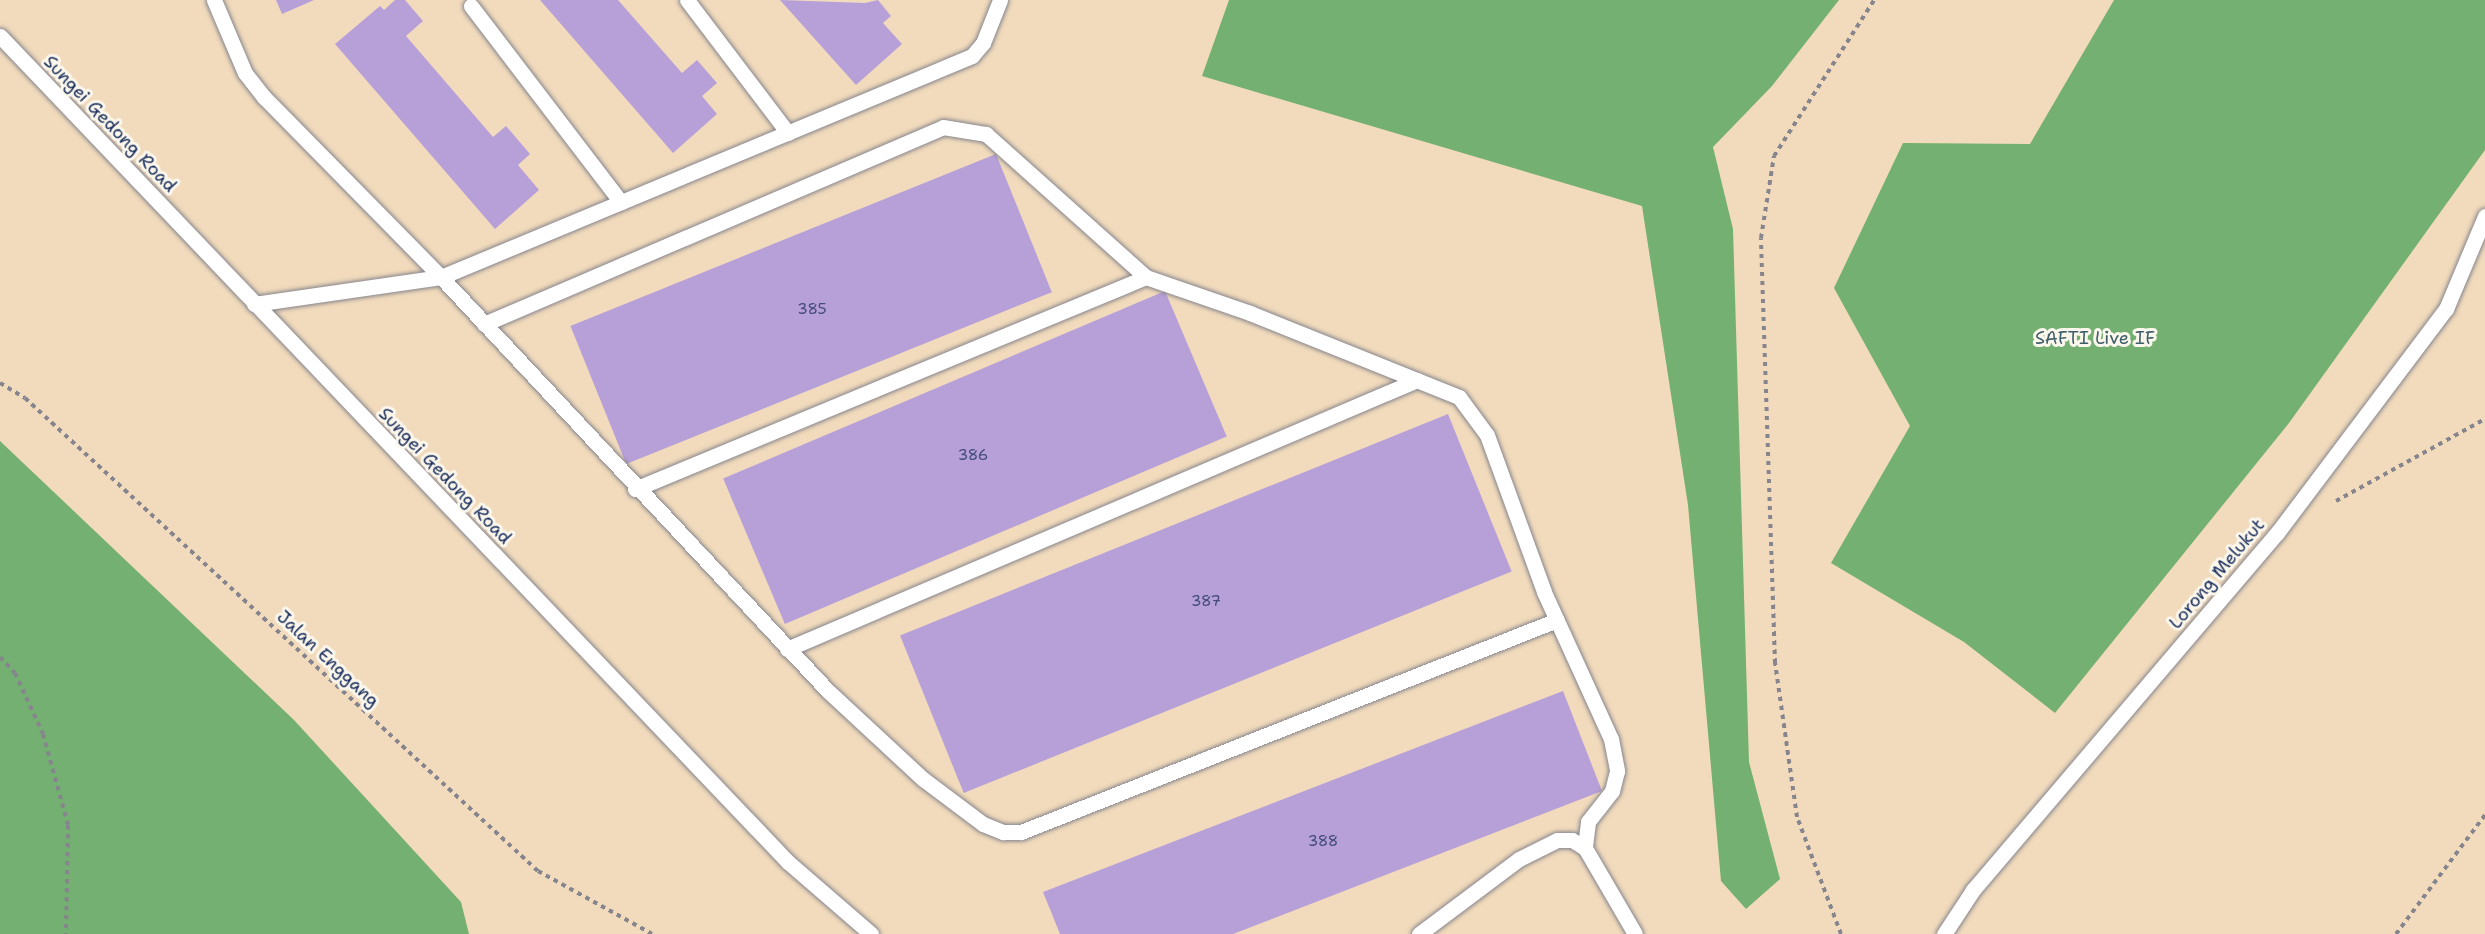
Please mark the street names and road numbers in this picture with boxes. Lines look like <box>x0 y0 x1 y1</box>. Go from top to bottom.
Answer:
street label: Sungei Gedong Road <box>39 51 181 197</box>
street label: Sungei Gedong Road <box>374 403 516 549</box>
street label: Lorong Melukut <box>2165 514 2269 634</box>
street label: Jalan Enggang <box>272 606 384 712</box>

